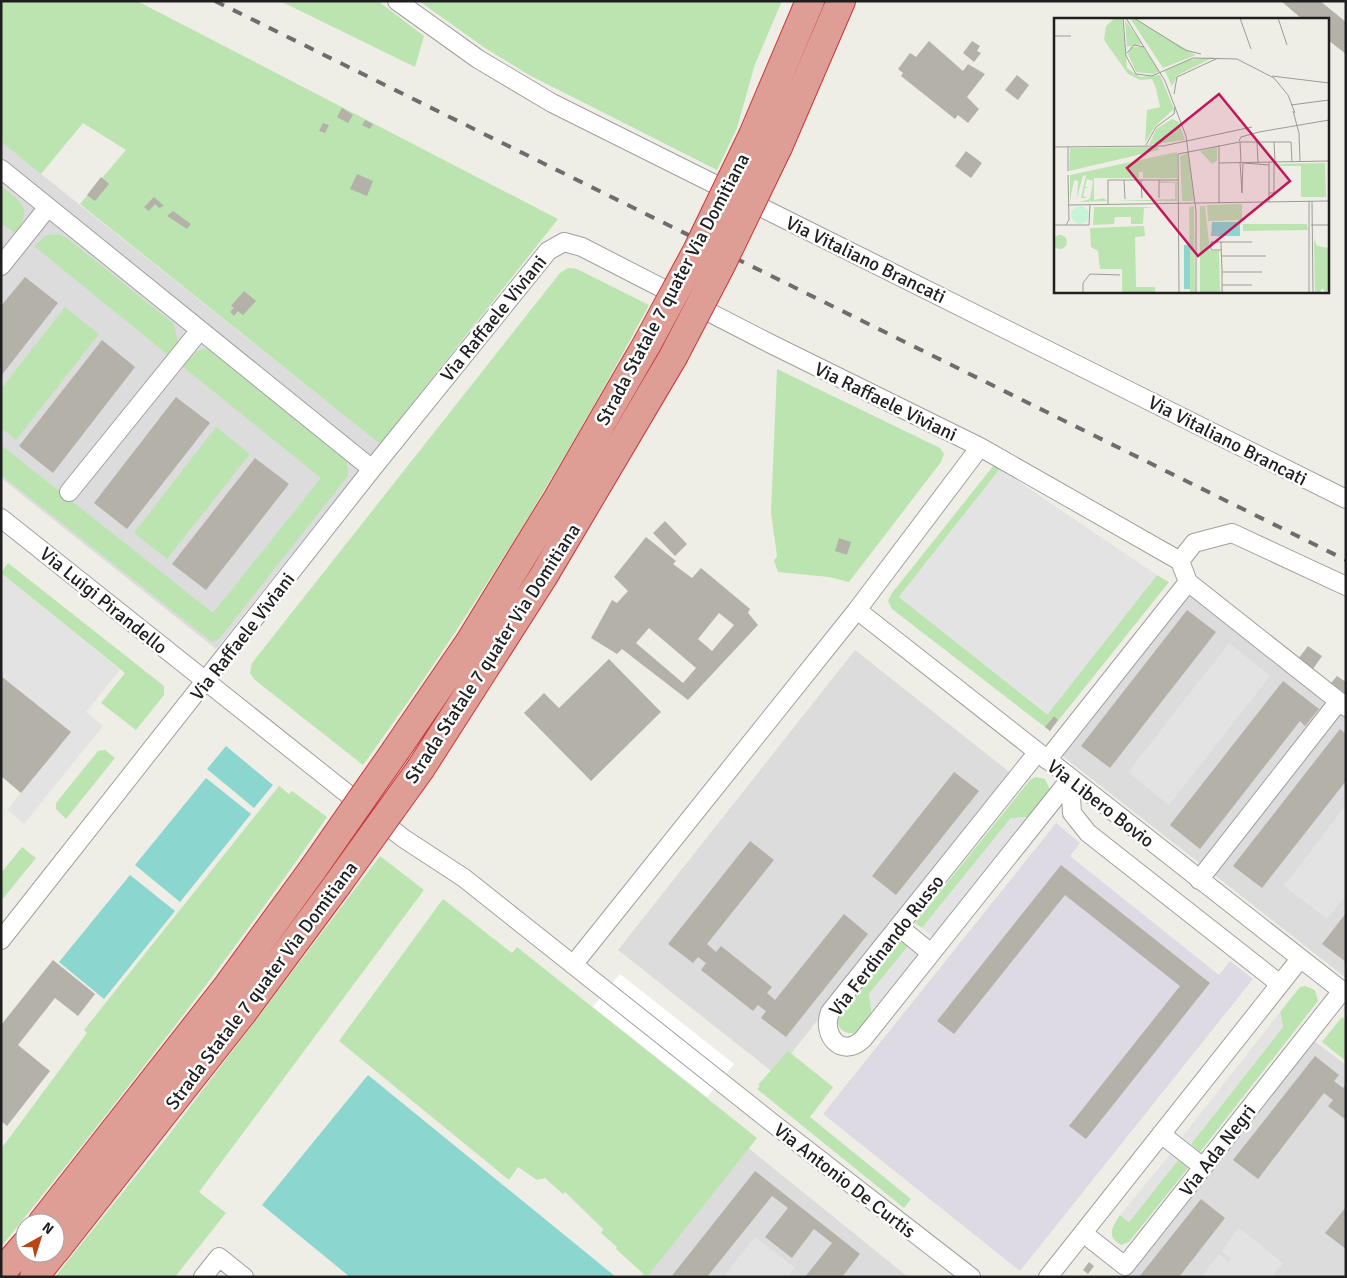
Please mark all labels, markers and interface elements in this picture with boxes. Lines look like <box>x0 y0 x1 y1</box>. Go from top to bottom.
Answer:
inset map <box>1054 18 1330 292</box>
street label: Strada Statale 7 quater Via Domitiana <box>591 149 755 430</box>
street label: Via Vitaliano Brancati <box>782 211 950 309</box>
street label: Via Raffaele Viviani <box>435 251 552 387</box>
street label: Via Raffaele Viviani <box>810 357 961 447</box>
street label: Via Vitaliano Brancati <box>1144 390 1311 491</box>
street label: Strada Statale 7 quater Via Domitiana <box>400 519 586 788</box>
street label: Via Luigi Pirandello <box>35 542 172 660</box>
street label: Via Raffaele Viviani <box>185 568 300 705</box>
street label: Via Libero Bovio <box>1042 754 1159 853</box>
street label: Strada Statale 7 quater Via Domitiana <box>160 857 363 1115</box>
street label: Via Ferdinando Russo <box>824 870 950 1021</box>
street label: Via Ada Negri <box>1174 1100 1261 1201</box>
street label: Via Antonio De Curtis <box>769 1118 920 1244</box>
north arrow <box>15 1213 65 1263</box>
text: N <box>39 1219 57 1238</box>

